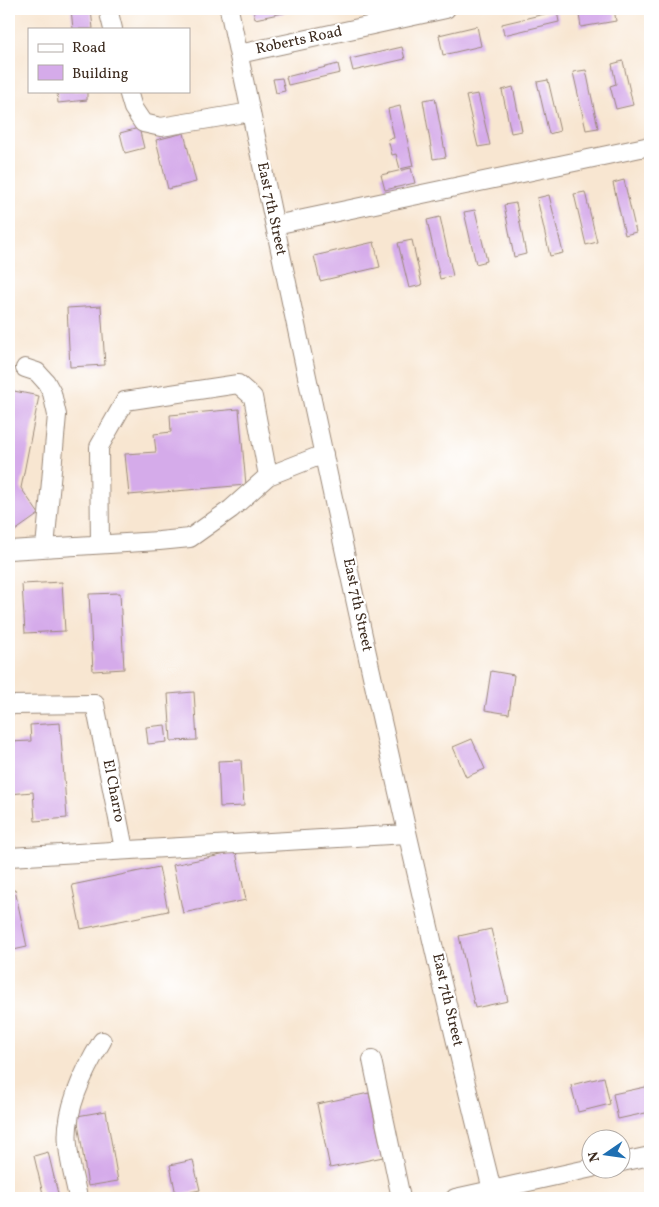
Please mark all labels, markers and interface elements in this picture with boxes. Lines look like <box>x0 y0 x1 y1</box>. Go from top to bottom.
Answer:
street label: Roberts Road <box>254 22 344 60</box>
legend <box>28 28 190 92</box>
text: Road <box>72 38 106 59</box>
text: Building <box>72 64 129 85</box>
street label: East 7th Street <box>251 160 291 258</box>
street label: East 7th Street <box>337 556 377 654</box>
street label: El Charro <box>97 758 129 824</box>
street label: East 7th Street <box>426 951 468 1049</box>
north arrow <box>582 1130 632 1180</box>
text: N <box>584 1149 605 1164</box>

